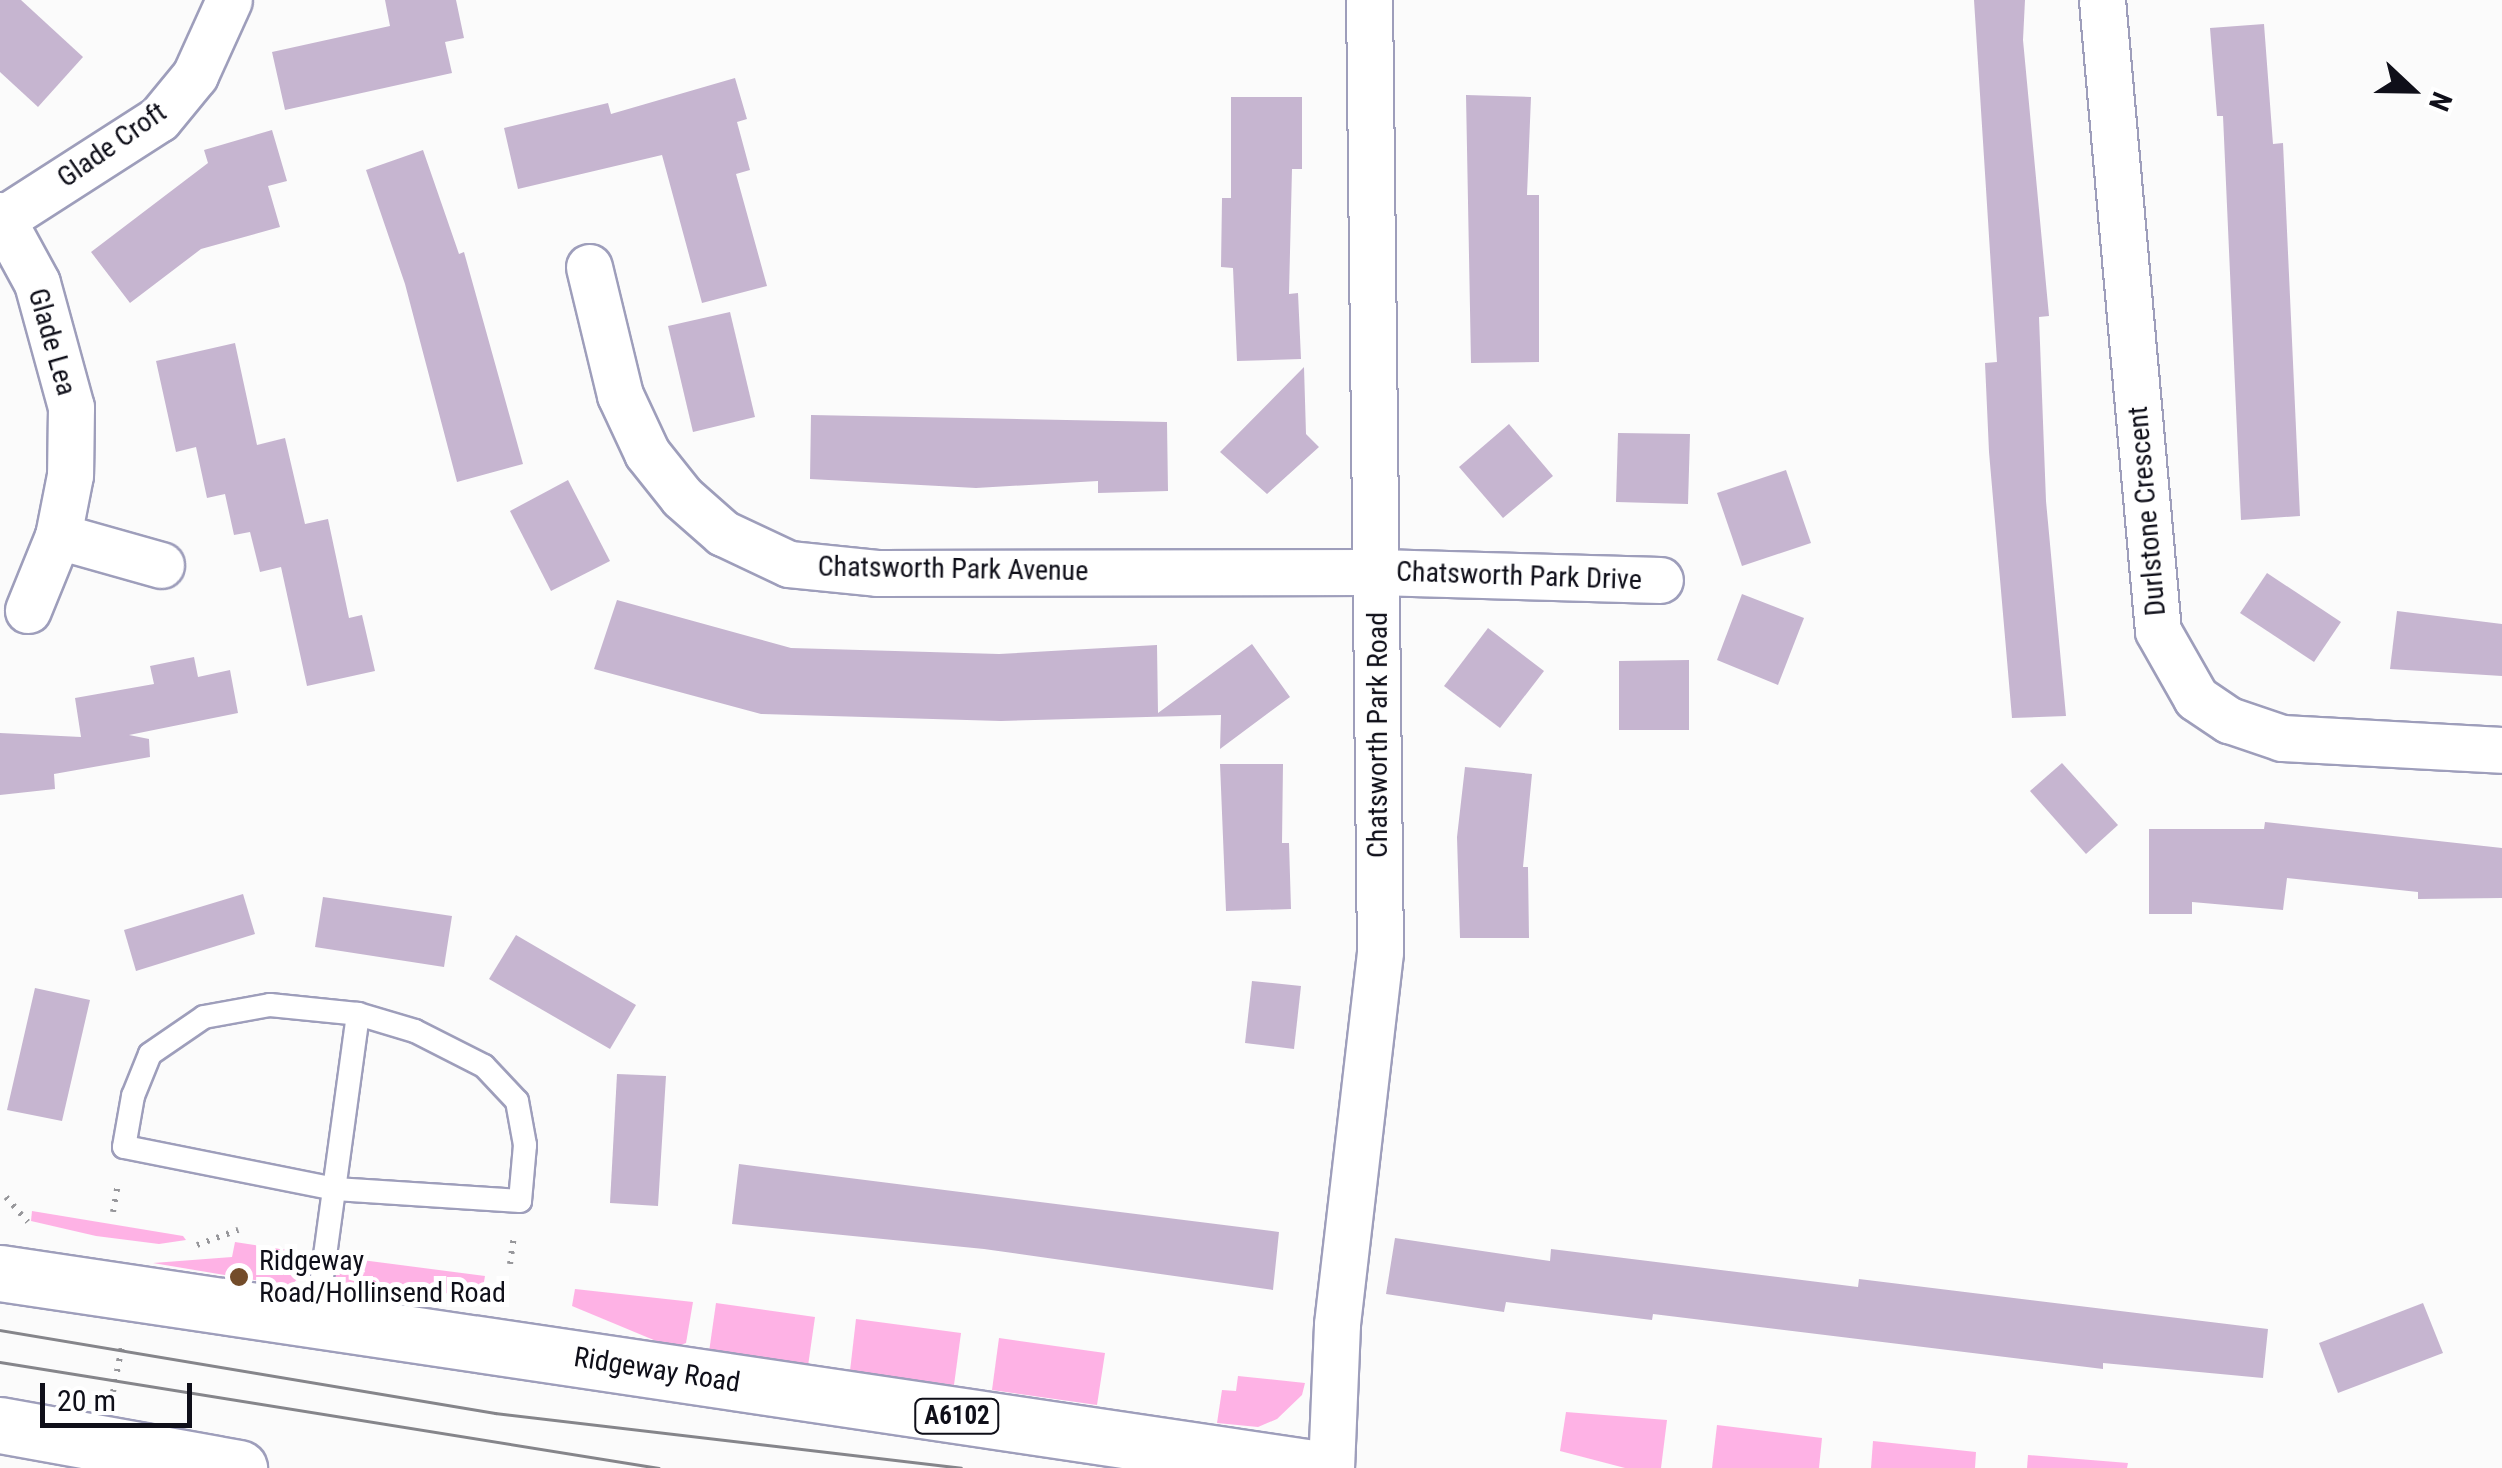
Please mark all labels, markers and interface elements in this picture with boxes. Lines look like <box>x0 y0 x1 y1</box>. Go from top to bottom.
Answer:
north arrow <box>2362 40 2462 140</box>
text: N <box>2422 87 2459 116</box>
street label: Glade Croft <box>51 95 173 195</box>
street label: Glade Lea <box>21 285 83 399</box>
street label: Durlstone Crescent <box>2121 405 2173 617</box>
street label: Chatsworth Park Avenue <box>817 550 1089 588</box>
street label: Chatsworth Park Drive <box>1396 555 1642 597</box>
street label: Chatsworth Park Road <box>1361 612 1395 858</box>
place label: Ridgeway Road/Hollinsend Road <box>259 1244 506 1310</box>
marker: Ridgeway Road/Hollinsend Road <box>228 1266 250 1288</box>
street label: Ridgeway Road <box>571 1340 743 1400</box>
scale bar <box>45 1363 198 1425</box>
text: 20 m <box>57 1383 116 1418</box>
road number: A6102 <box>912 1396 1002 1436</box>

